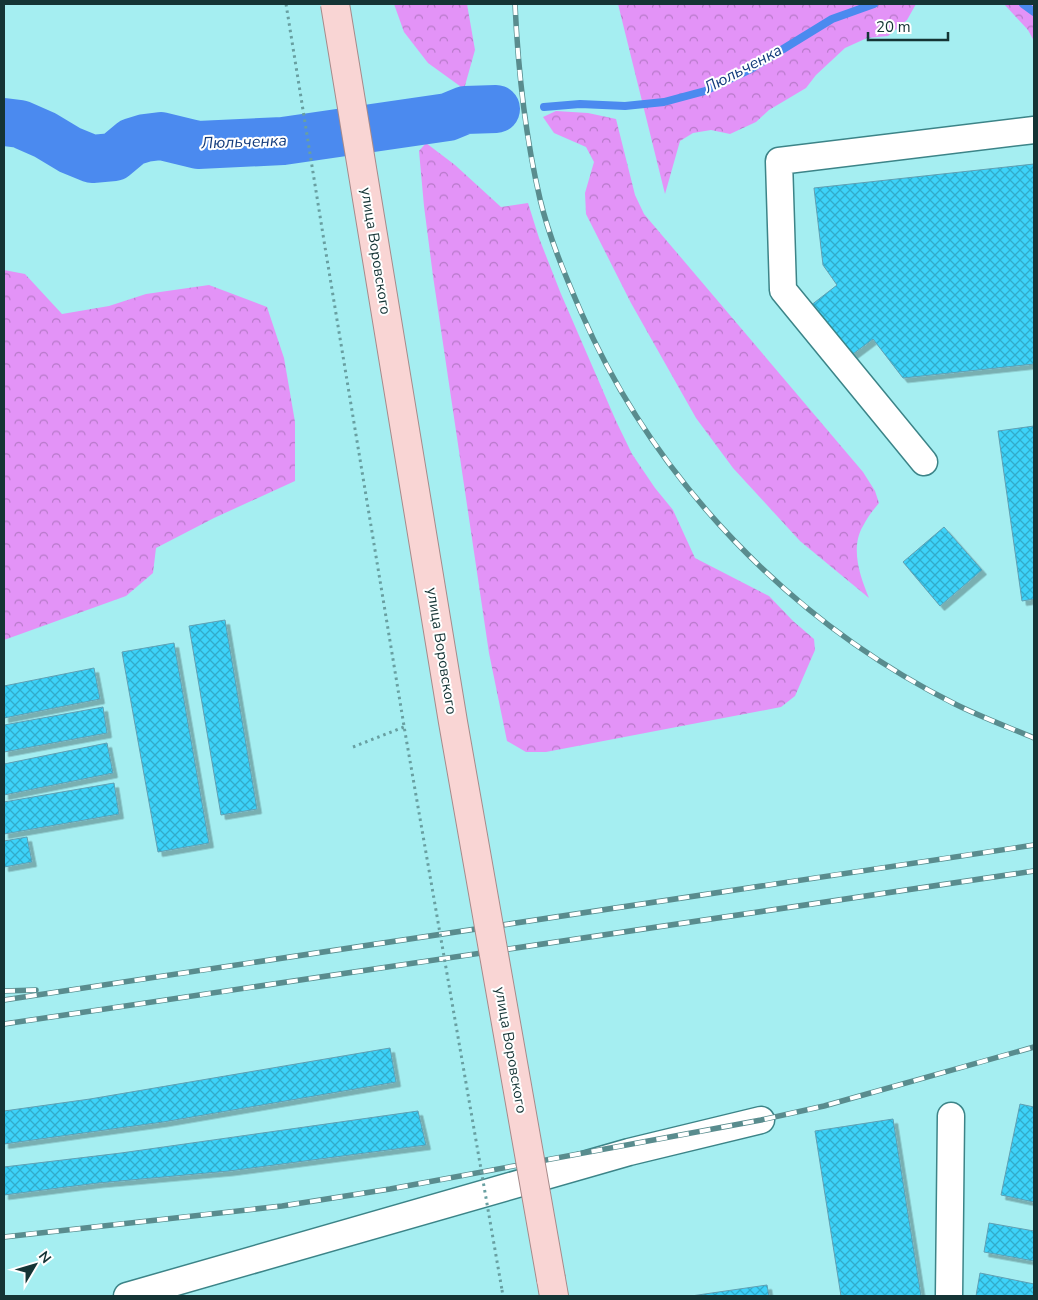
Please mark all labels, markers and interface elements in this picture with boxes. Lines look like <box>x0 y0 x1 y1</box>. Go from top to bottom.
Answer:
scale bar <box>868 10 948 42</box>
text: 20 m <box>876 17 911 37</box>
water label: Люльченка <box>699 39 786 99</box>
water label: Люльченка <box>200 130 287 155</box>
street label: улица Воровского <box>356 186 396 316</box>
street label: улица Воровского <box>422 586 462 716</box>
street label: улица Воровского <box>490 985 532 1115</box>
north arrow <box>10 1240 60 1290</box>
text: N <box>34 1247 56 1267</box>

